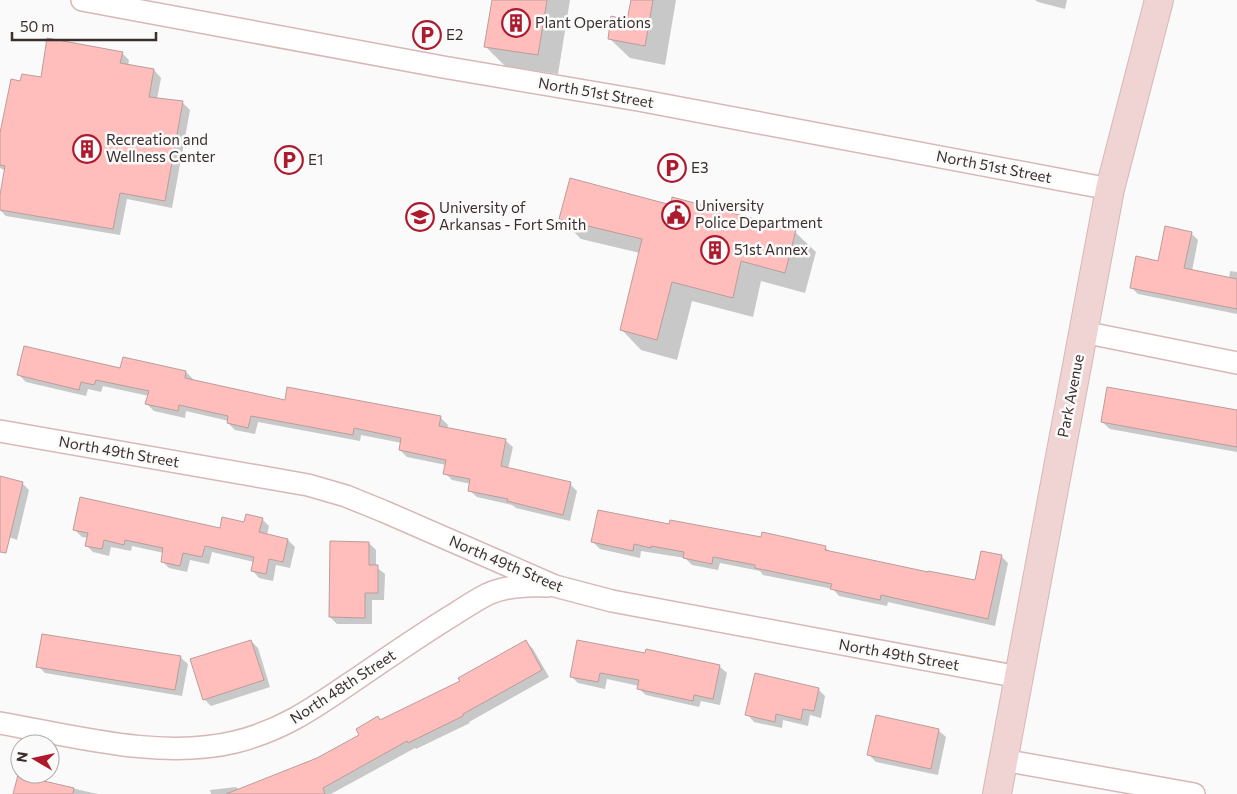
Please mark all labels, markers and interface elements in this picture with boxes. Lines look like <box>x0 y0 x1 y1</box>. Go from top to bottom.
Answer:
building icon: Plant Operations <box>501 8 531 38</box>
scale bar <box>12 10 156 42</box>
place label: Plant Operations <box>535 13 651 31</box>
text: 50 m <box>20 17 54 35</box>
parking icon: E2 <box>412 20 442 50</box>
place label: E2 <box>446 25 463 43</box>
street label: North 51st Street <box>537 73 655 111</box>
place label: Recreation and Wellness Center <box>106 130 216 165</box>
building icon: Recreation and Wellness Center <box>72 134 102 164</box>
parking icon: E1 <box>274 145 304 175</box>
street label: North 51st Street <box>935 146 1053 186</box>
place label: E1 <box>308 150 323 168</box>
parking icon: E3 <box>657 153 687 183</box>
place label: E3 <box>691 158 708 176</box>
place label: University Police Department <box>695 196 823 231</box>
place label: University of Arkansas - Fort Smith <box>439 198 586 233</box>
public building icon: University Police Department <box>661 200 691 230</box>
school or university icon: University of Arkansas - Fort Smith <box>405 202 435 232</box>
building icon: 51st Annex <box>700 235 730 265</box>
place label: 51st Annex <box>734 240 808 258</box>
street label: Park Avenue <box>1053 353 1087 439</box>
street label: North 49th Street <box>58 432 181 470</box>
street label: North 49th Street <box>447 531 566 595</box>
street label: North 49th Street <box>838 635 961 673</box>
street label: North 48th Street <box>286 645 399 727</box>
north arrow <box>10 734 60 784</box>
text: N <box>12 750 31 763</box>

